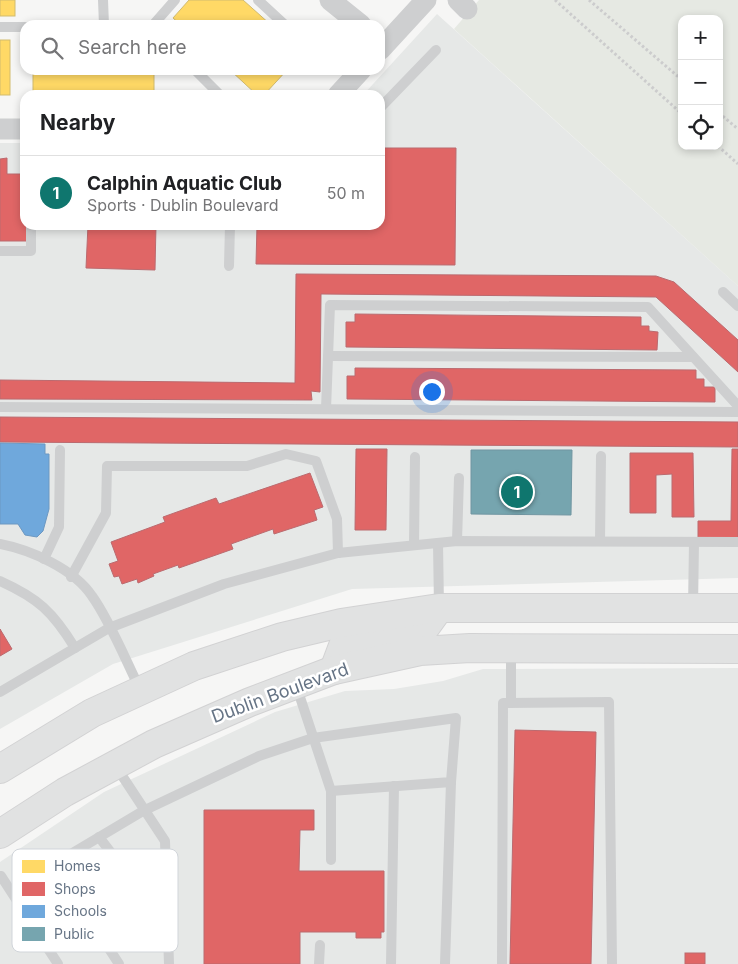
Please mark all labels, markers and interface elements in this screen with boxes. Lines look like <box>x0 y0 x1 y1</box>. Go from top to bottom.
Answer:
map controls <box>678 15 723 150</box>
button: + <box>678 15 723 60</box>
search box <box>20 20 385 75</box>
icon: search <box>38 34 66 62</box>
text: Search here <box>78 36 187 59</box>
button: − <box>678 60 723 105</box>
button: locate <box>678 105 723 150</box>
text: Nearby <box>40 110 115 135</box>
text: Calphin Aquatic Club <box>87 172 282 195</box>
text: 1 <box>53 183 59 203</box>
text: 50 m <box>327 183 365 203</box>
text: Sports · Dublin Boulevard <box>87 195 278 215</box>
your location <box>419 379 445 405</box>
pin: 1 <box>501 473 533 511</box>
street label: Dublin Boulevard <box>208 658 351 727</box>
legend <box>12 849 178 952</box>
text: Homes <box>54 857 101 874</box>
text: Shops <box>54 880 96 897</box>
text: Schools <box>54 902 107 919</box>
text: Public <box>54 925 95 942</box>

